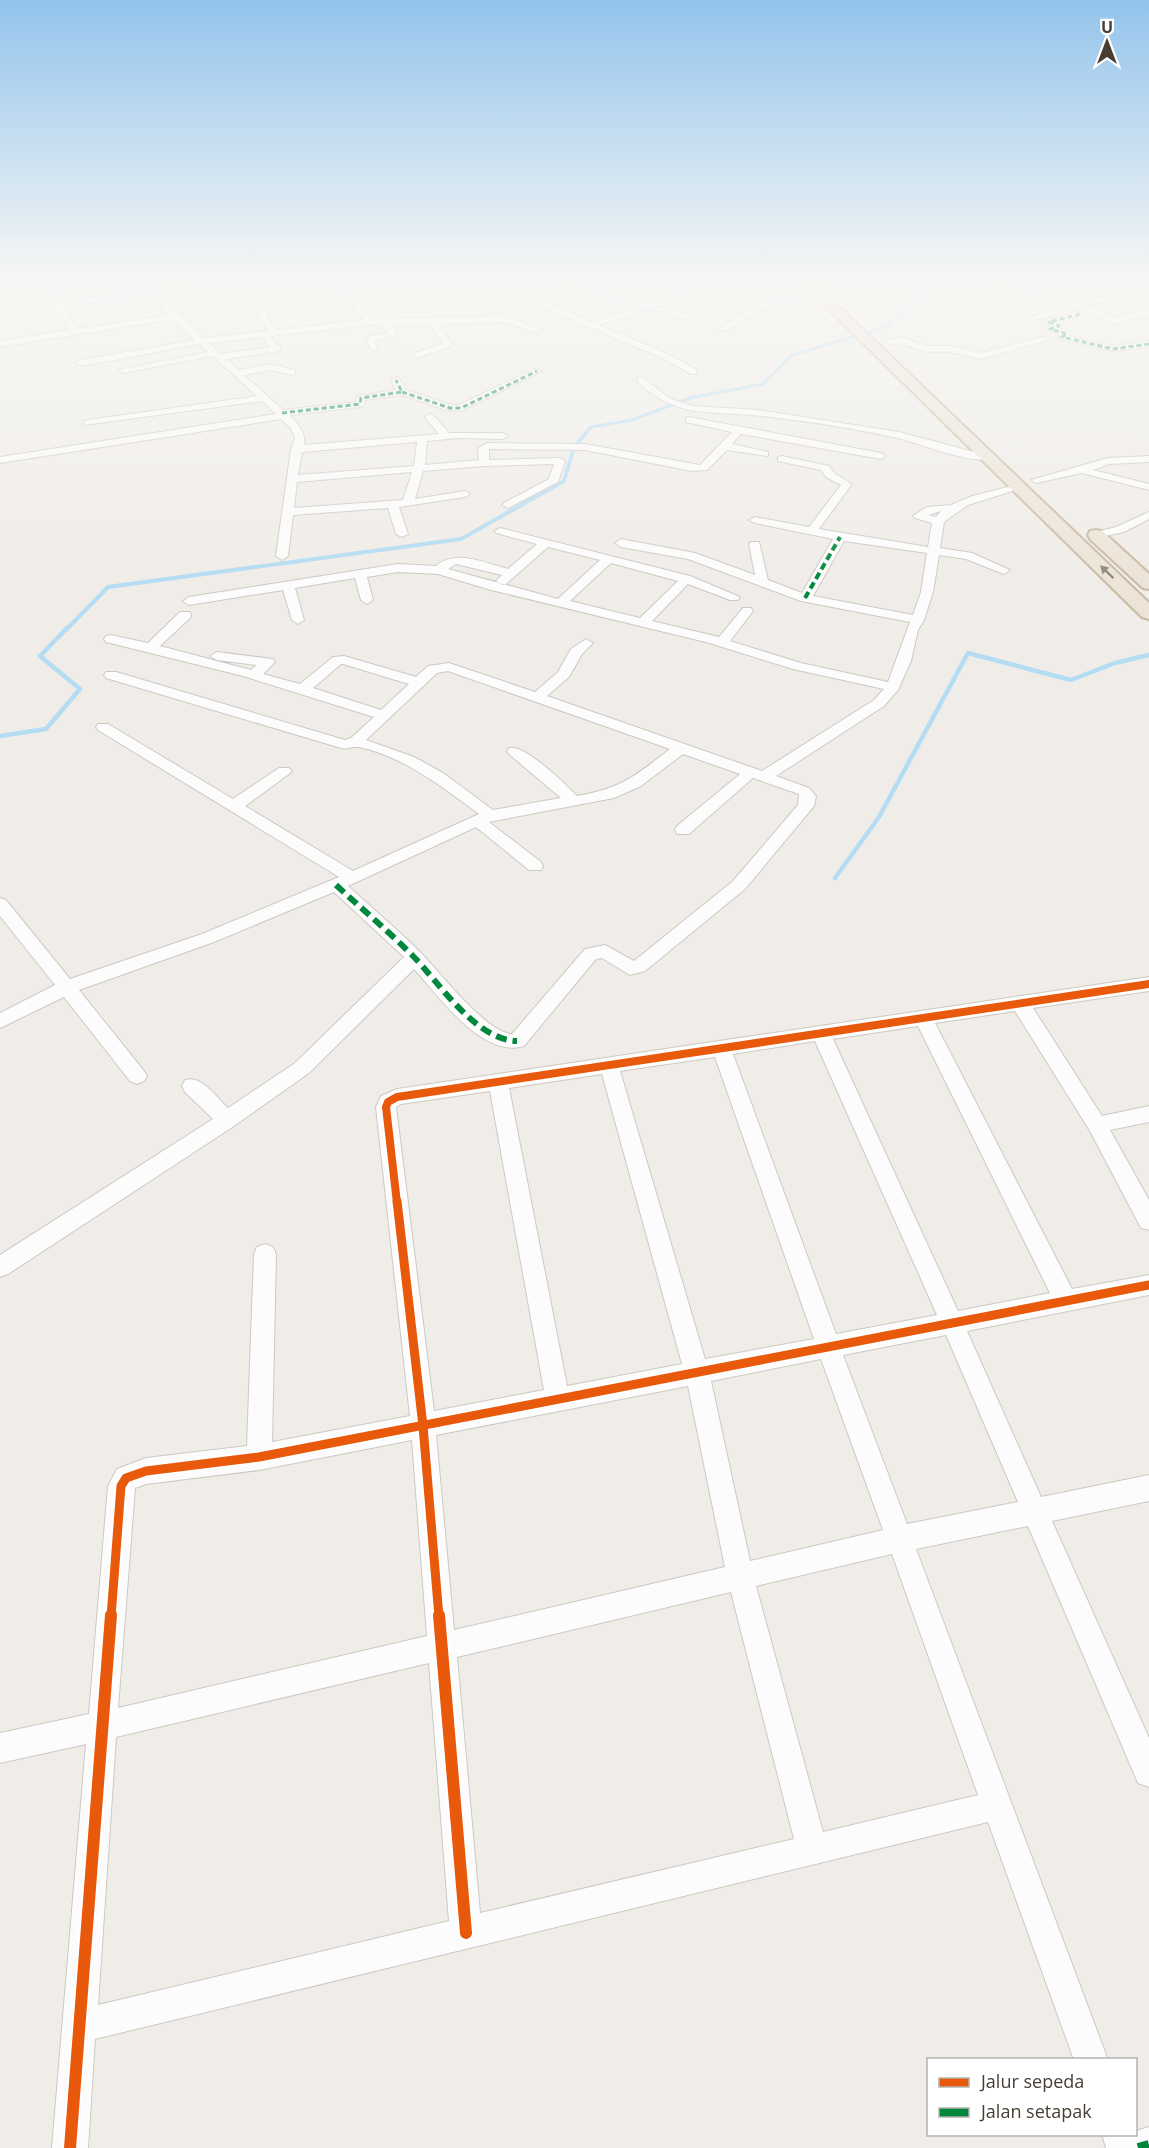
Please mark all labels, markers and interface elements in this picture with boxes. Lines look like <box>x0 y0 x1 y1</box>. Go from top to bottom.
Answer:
north arrow <box>1077 12 1137 72</box>
text: U <box>1101 16 1113 38</box>
one-way arrow <box>1101 566 1115 580</box>
legend <box>927 2058 1137 2136</box>
text: Jalur sepeda <box>979 2069 1084 2093</box>
text: Jalan setapak <box>979 2099 1092 2123</box>

